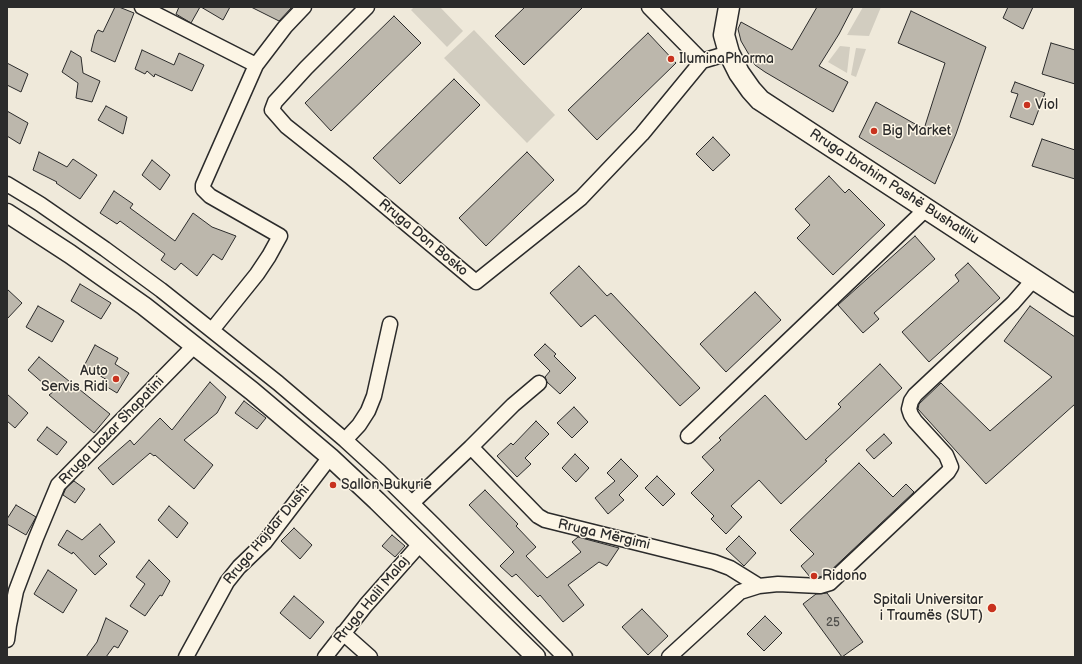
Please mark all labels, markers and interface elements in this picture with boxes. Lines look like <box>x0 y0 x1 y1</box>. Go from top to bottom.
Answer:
place label: IluminaPharma <box>679 51 774 67</box>
marker: IluminaPharma <box>666 54 676 64</box>
place label: Viol <box>1035 97 1058 113</box>
marker: Viol <box>1022 100 1032 110</box>
place label: Big Market <box>882 123 951 139</box>
street label: Rruga Ibrahim Pashë Bushatlliu <box>806 126 982 248</box>
marker: Big Market <box>869 126 879 136</box>
street label: Rruga Don Bosko <box>375 196 471 280</box>
place label: Auto Servis Ridi <box>41 363 108 396</box>
street label: Rruga Llazar Shapatini <box>56 373 168 489</box>
marker: Auto Servis Ridi <box>111 374 121 384</box>
place label: Sallon Bukurie <box>341 477 432 493</box>
marker: Sallon Bukurie <box>328 480 338 490</box>
street label: Rruga Hajdar Dushi <box>220 482 314 588</box>
street label: Rruga Mërgimi <box>556 516 652 554</box>
street label: Rruga Halil Malaj <box>331 553 413 647</box>
place label: Ridono <box>822 568 867 584</box>
marker: Ridono <box>809 571 819 581</box>
place label: Spitali Universitar i Traumës (SUT) <box>873 592 983 624</box>
marker: Spitali Universitar i Traumës (SUT) <box>986 602 998 614</box>
house number: 25 <box>826 616 840 630</box>

